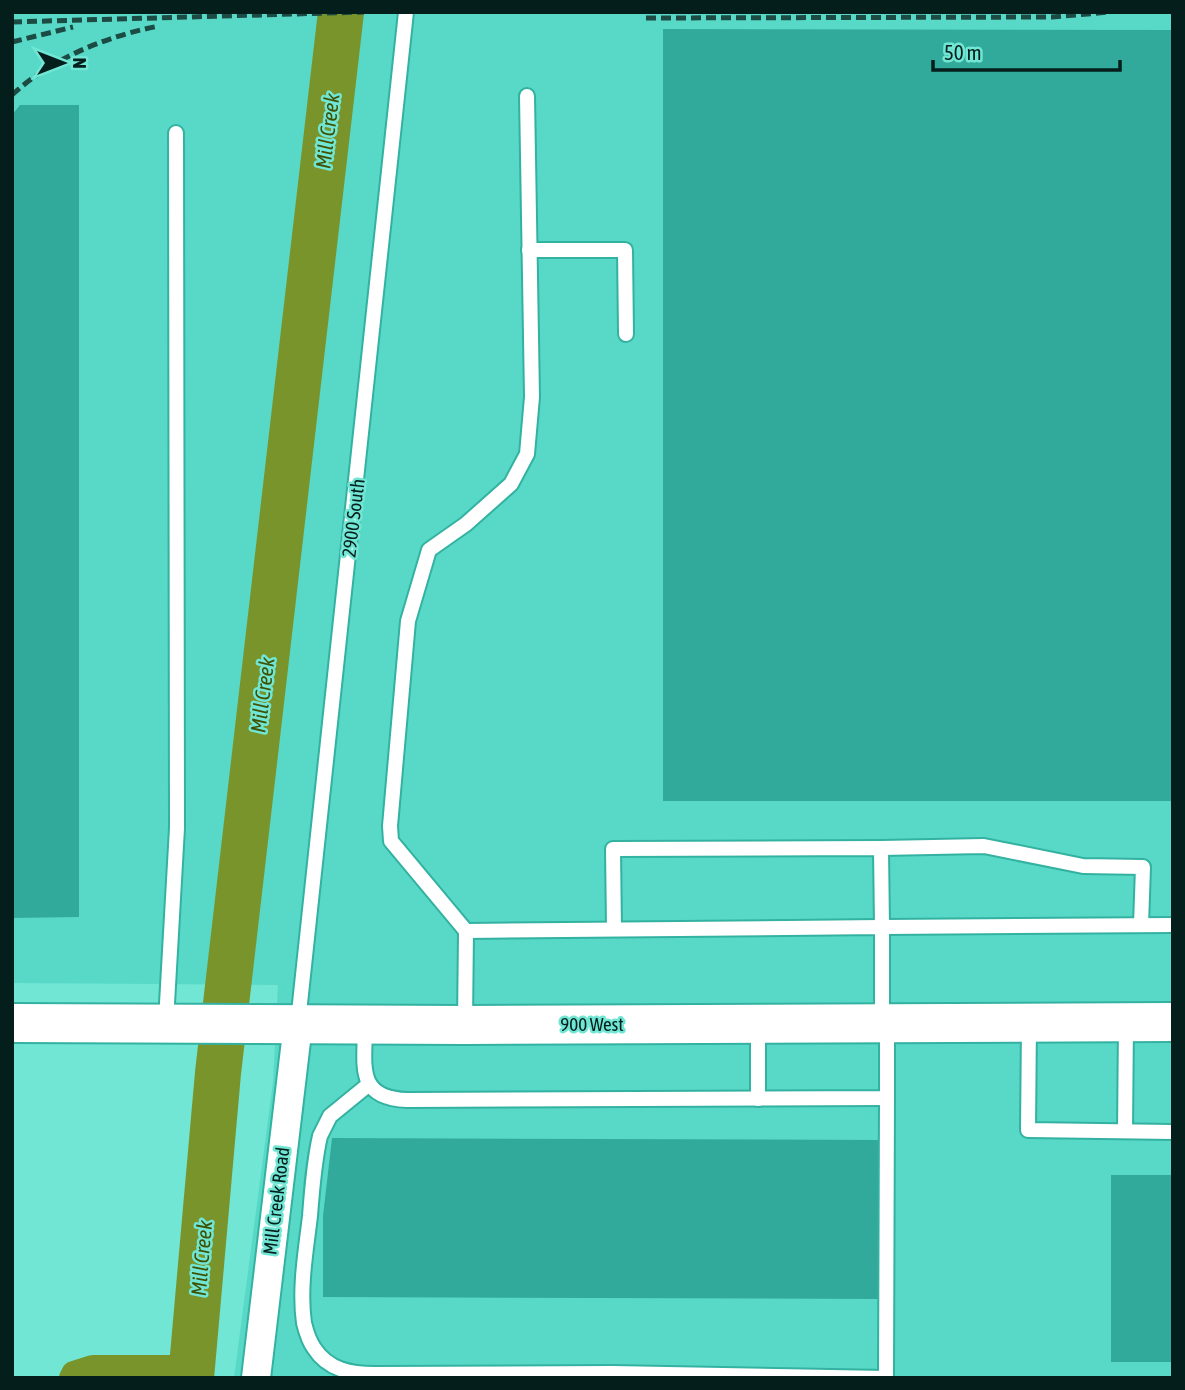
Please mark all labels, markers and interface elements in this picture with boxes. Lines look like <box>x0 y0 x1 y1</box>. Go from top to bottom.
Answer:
north arrow <box>28 28 98 98</box>
scale bar <box>933 28 1120 72</box>
text: 50 m <box>944 40 982 64</box>
text: N <box>69 57 91 69</box>
water label: Mill Creek <box>310 91 344 170</box>
street label: 2900 South <box>337 477 369 559</box>
water label: Mill Creek <box>245 655 279 734</box>
street label: 900 West <box>560 1013 624 1035</box>
street label: Mill Creek Road <box>258 1146 294 1256</box>
water label: Mill Creek <box>186 1218 216 1297</box>

